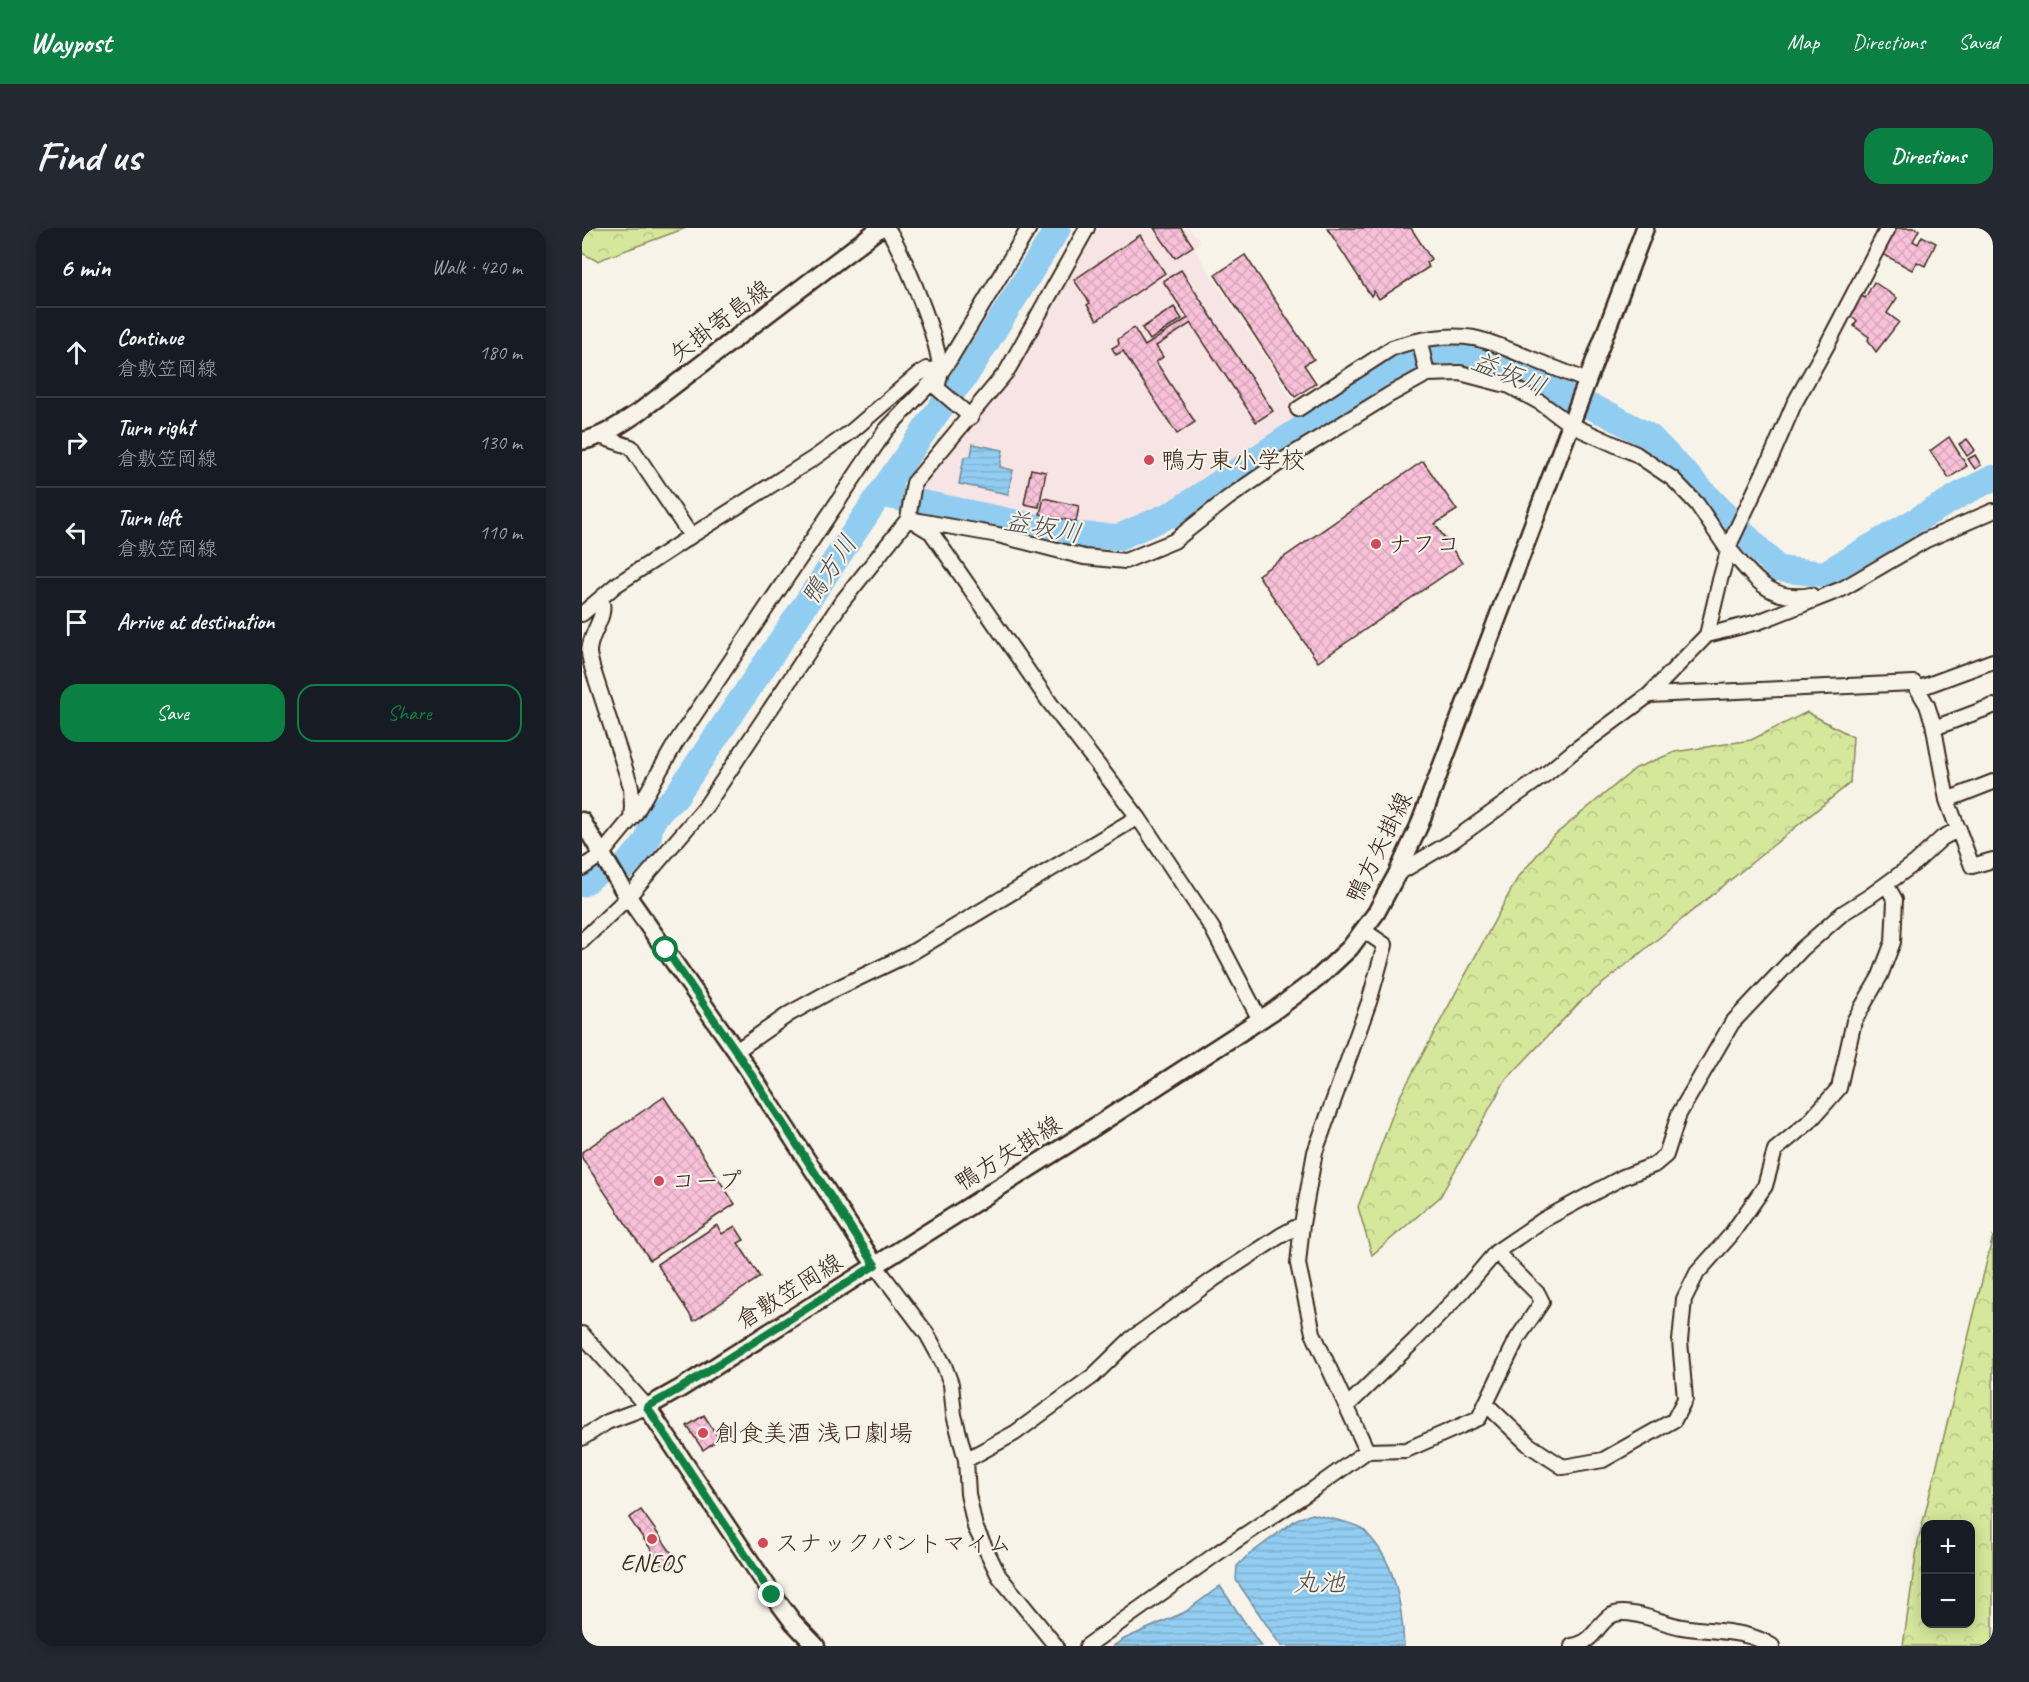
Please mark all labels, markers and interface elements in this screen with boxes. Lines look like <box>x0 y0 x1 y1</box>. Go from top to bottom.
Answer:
text: Waypost <box>30 25 111 60</box>
text: Map <box>1787 29 1819 55</box>
text: Directions <box>1852 29 1925 55</box>
text: Saved <box>1958 29 1999 55</box>
button: Directions <box>1864 128 1993 184</box>
text: Find us <box>36 130 141 183</box>
text: 6 min <box>60 251 110 284</box>
text: Walk · 420 m <box>432 255 522 280</box>
street label: 矢掛寄島線 <box>663 273 777 369</box>
text: Continue <box>117 324 183 352</box>
icon: ahead <box>60 336 93 369</box>
text: 180 m <box>479 340 522 365</box>
water label: 益坂川 <box>1467 344 1551 404</box>
text: 倉敷笠岡線 <box>117 356 217 381</box>
text: Turn right <box>117 414 194 442</box>
icon: right <box>60 426 93 459</box>
text: 130 m <box>479 430 522 455</box>
place label: 鴨方東小学校 <box>1161 445 1305 475</box>
text: 倉敷笠岡線 <box>117 446 217 471</box>
marker: 鴨方東小学校 <box>1142 453 1156 467</box>
text: Turn left <box>117 504 181 532</box>
water label: 益坂川 <box>1002 504 1084 550</box>
icon: left <box>60 516 93 549</box>
text: 110 m <box>479 520 522 545</box>
water label: 鴨方川 <box>794 528 864 612</box>
place label: ナフコ <box>1388 529 1460 559</box>
text: 倉敷笠岡線 <box>117 536 217 561</box>
marker: ナフコ <box>1369 537 1383 551</box>
icon: arrive <box>60 606 93 639</box>
text: Arrive at destination <box>117 608 274 636</box>
button: Save <box>60 684 285 742</box>
button: Share <box>297 684 522 742</box>
street label: 鴨方矢掛線 <box>1339 786 1419 908</box>
route start <box>652 936 678 962</box>
street label: 鴨方矢掛線 <box>949 1108 1067 1198</box>
place label: コープ <box>671 1166 742 1196</box>
marker: コープ <box>652 1174 666 1188</box>
street label: 倉敷笠岡線 <box>730 1246 848 1336</box>
place label: 創食美酒 浅口劇場 <box>715 1418 913 1448</box>
marker: 創食美酒 浅口劇場 <box>696 1426 710 1440</box>
map controls <box>1921 1520 1975 1628</box>
button: + <box>1921 1520 1975 1574</box>
place label: スナックパントマイム <box>775 1528 1012 1558</box>
marker: ENEOS <box>645 1532 659 1546</box>
marker: スナックパントマイム <box>756 1536 770 1550</box>
place label: ENEOS <box>620 1548 687 1578</box>
water label: 丸池 <box>1293 1566 1346 1599</box>
button: − <box>1921 1574 1975 1628</box>
route end <box>758 1581 784 1607</box>

